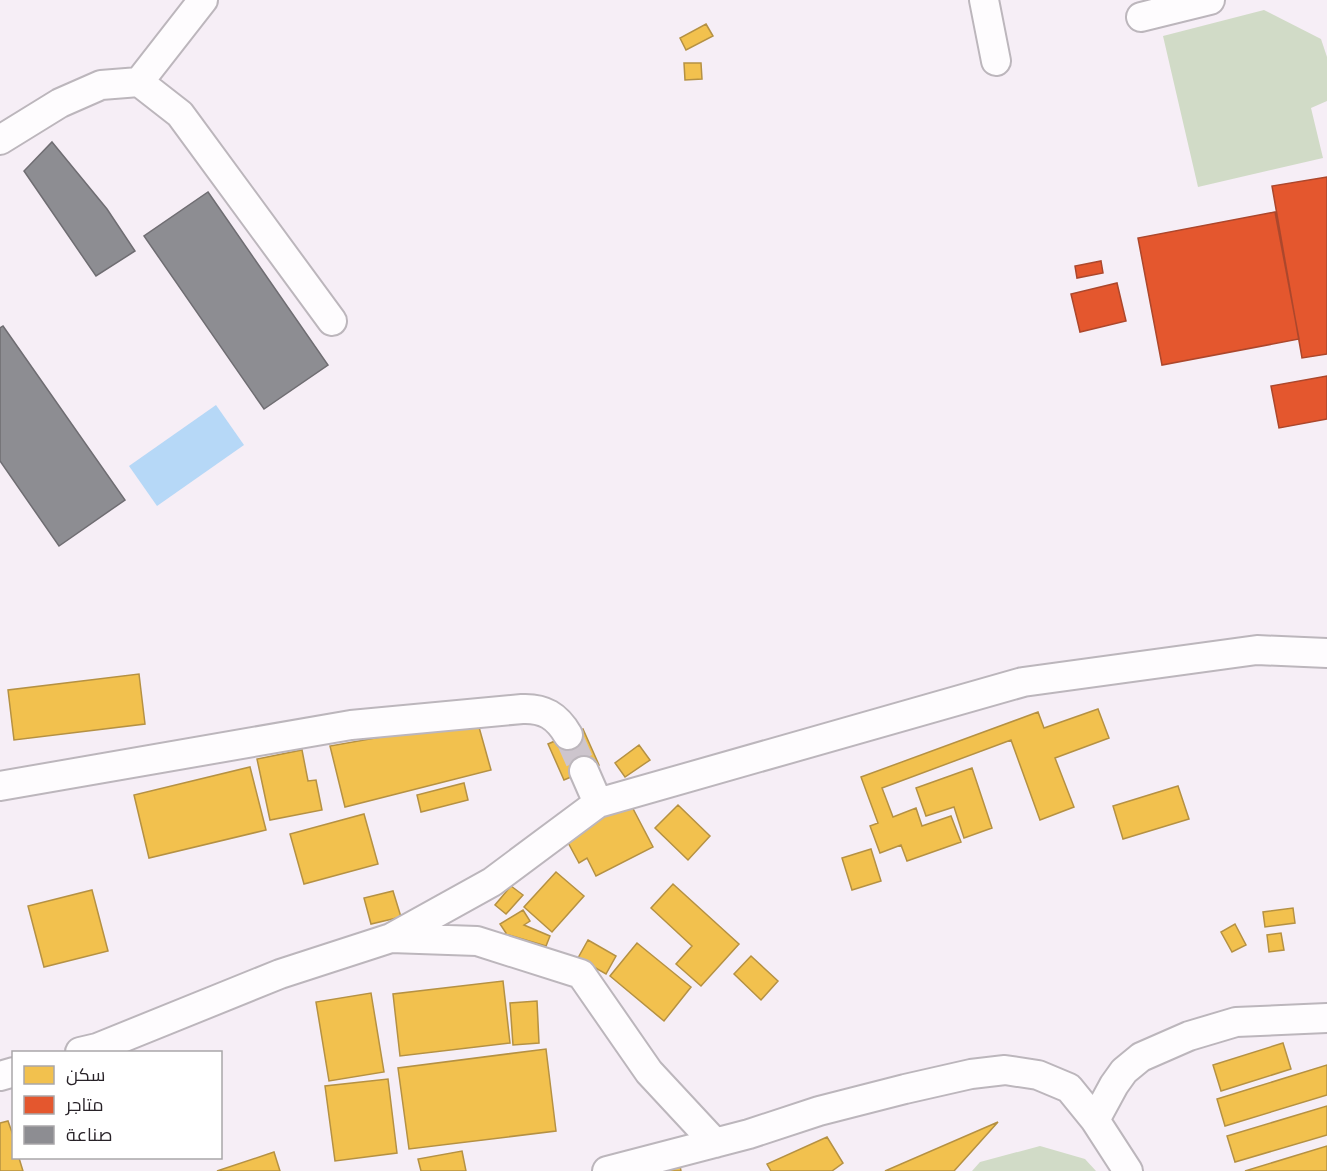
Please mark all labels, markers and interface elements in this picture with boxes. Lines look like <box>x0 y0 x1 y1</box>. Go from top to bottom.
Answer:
legend <box>12 1051 222 1159</box>
text: سكن <box>66 1063 105 1086</box>
text: متاجر <box>65 1093 104 1116</box>
text: صناعة <box>66 1123 112 1146</box>

